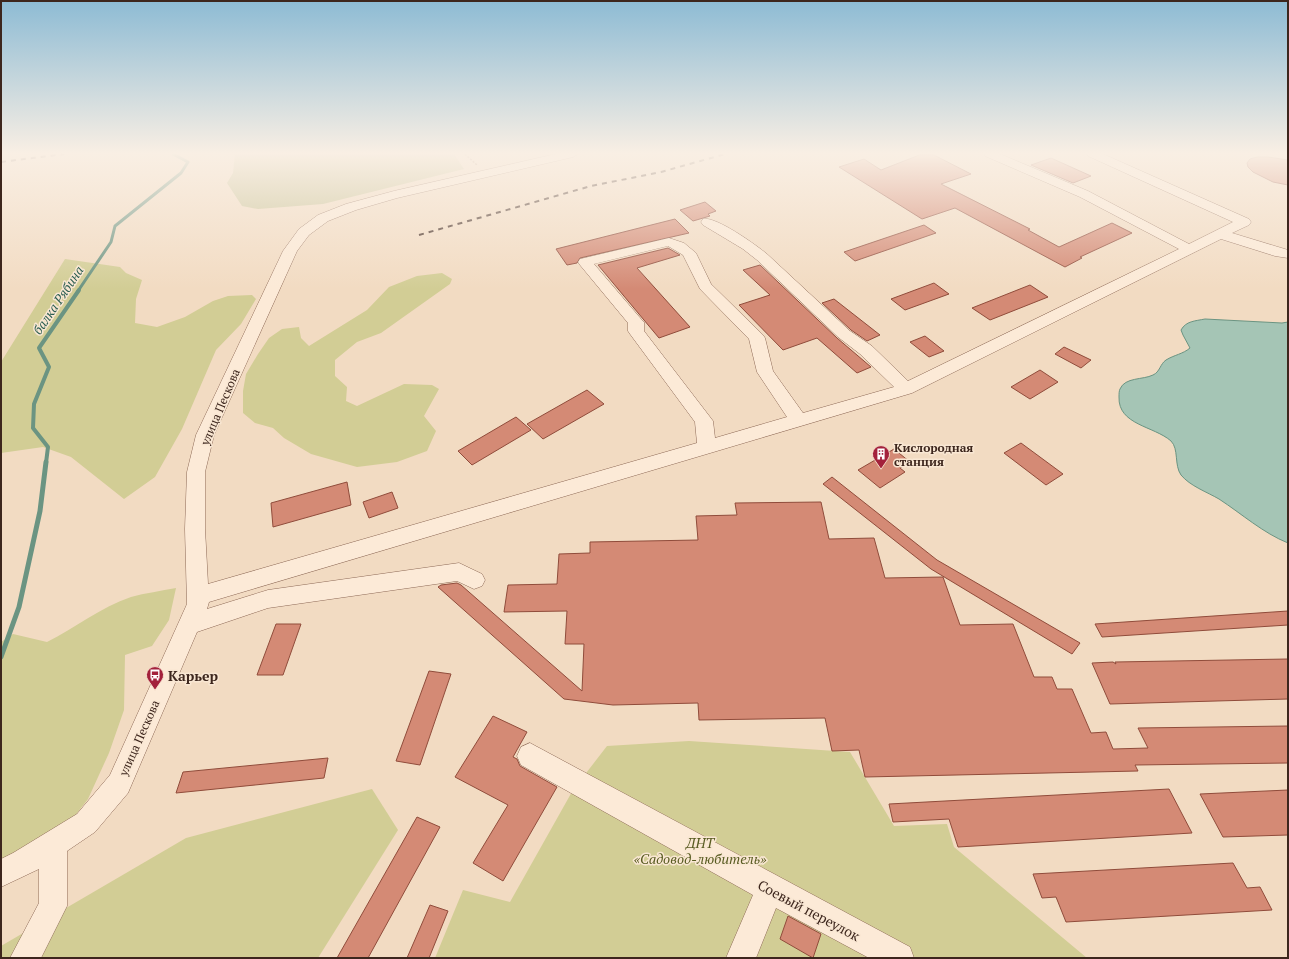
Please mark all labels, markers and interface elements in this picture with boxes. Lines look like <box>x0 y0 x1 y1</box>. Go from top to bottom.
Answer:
water label: балка Рябина <box>28 262 88 338</box>
street label: улица Пескова <box>197 367 243 448</box>
place label: Кислородная станция <box>894 440 973 469</box>
building icon: Кислородная станция <box>871 444 891 469</box>
bus stop icon: Карьер <box>145 665 165 690</box>
place label: Карьер <box>168 666 218 685</box>
street label: улица Пескова <box>115 698 162 779</box>
park label: ДНТ «Садовод-любитель» <box>634 833 767 868</box>
street label: Соевый переулок <box>755 875 864 945</box>

